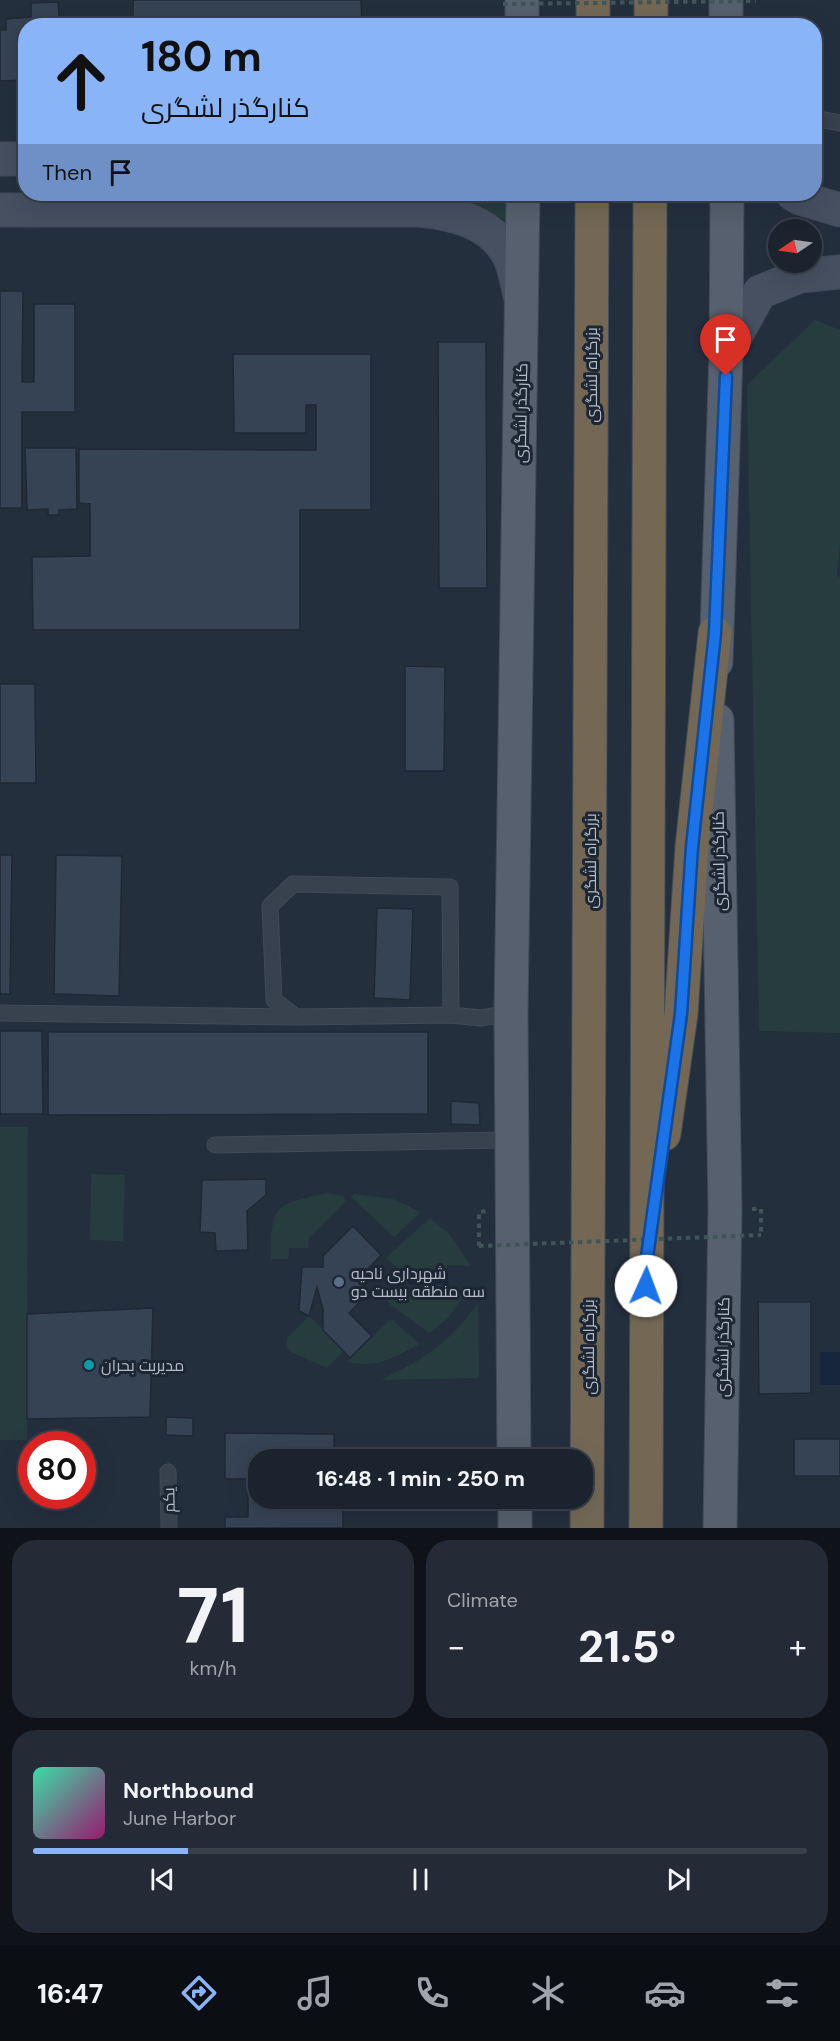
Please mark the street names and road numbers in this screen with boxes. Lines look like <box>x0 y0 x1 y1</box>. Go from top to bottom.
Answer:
street label: بزرگراه لشگری <box>581 327 602 423</box>
street label: کنارگذر لشگری <box>510 363 532 463</box>
street label: کنارگذر لشگری <box>708 811 730 911</box>
street label: بزرگراه لشگری <box>580 813 601 909</box>
street label: کنارگذر لشگری <box>712 1297 734 1397</box>
street label: بزرگراه لشگری <box>578 1299 599 1395</box>
street label: یکم <box>158 1486 181 1513</box>

